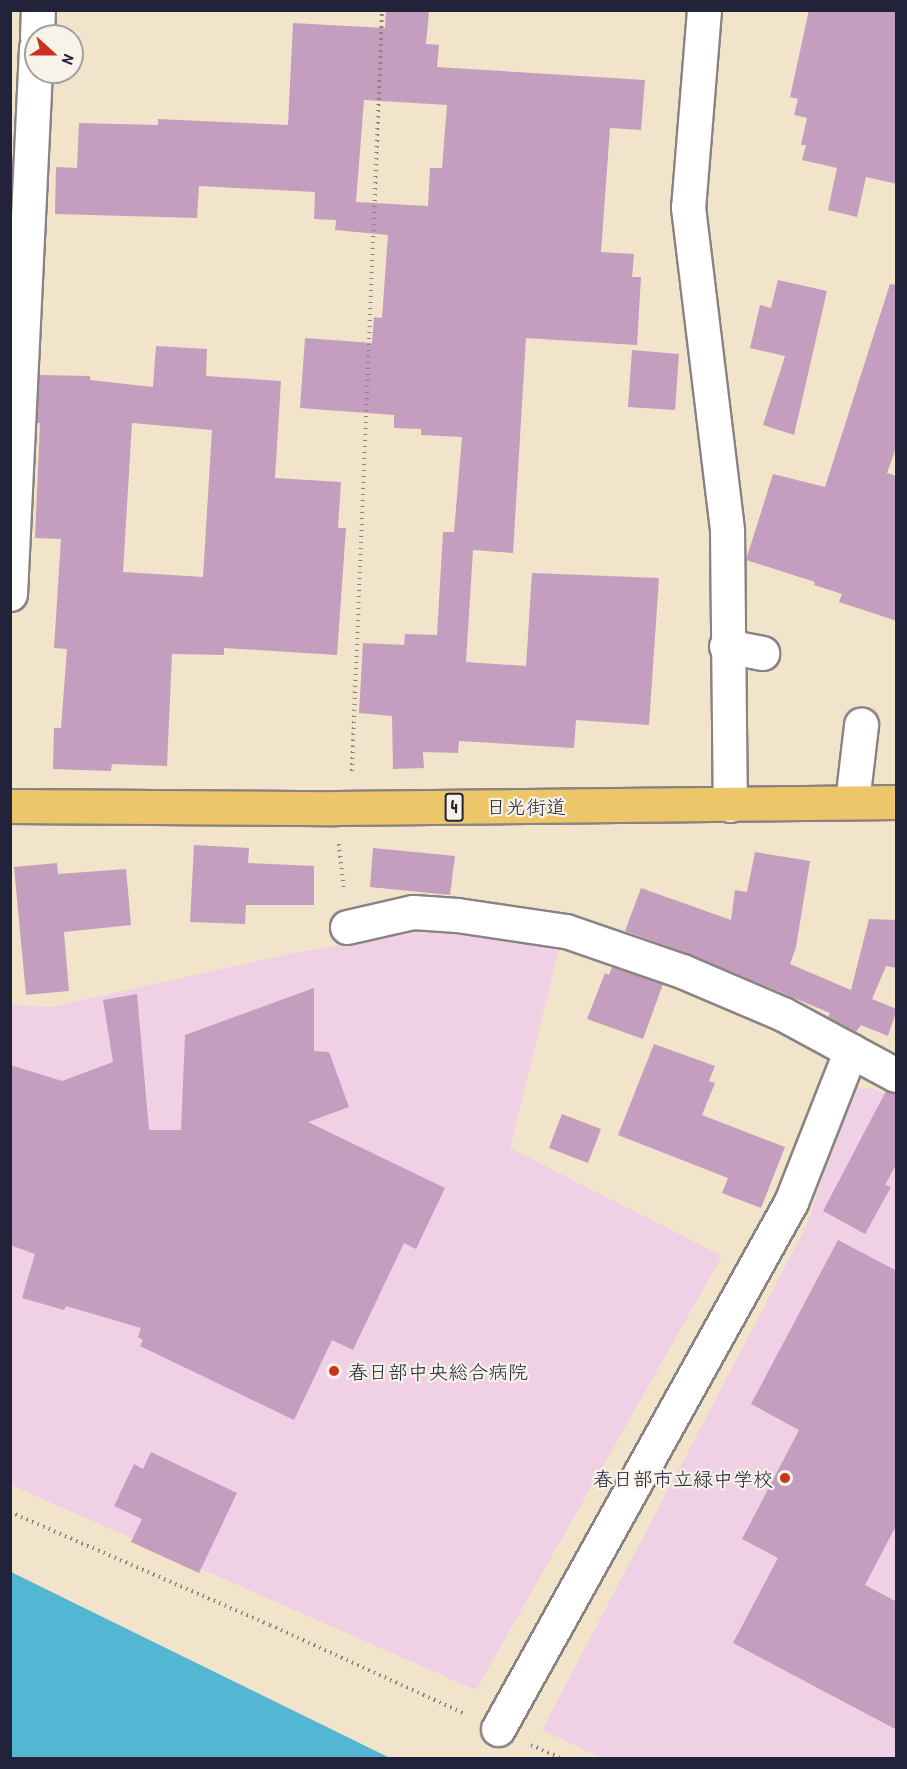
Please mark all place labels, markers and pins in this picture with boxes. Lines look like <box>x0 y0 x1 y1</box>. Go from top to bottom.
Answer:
place label: 春日部中央総合病院 <box>348 1359 528 1383</box>
marker: 春日部中央総合病院 <box>325 1362 343 1380</box>
place label: 春日部市立緑中学校 <box>593 1466 773 1490</box>
marker: 春日部市立緑中学校 <box>778 1471 792 1485</box>

